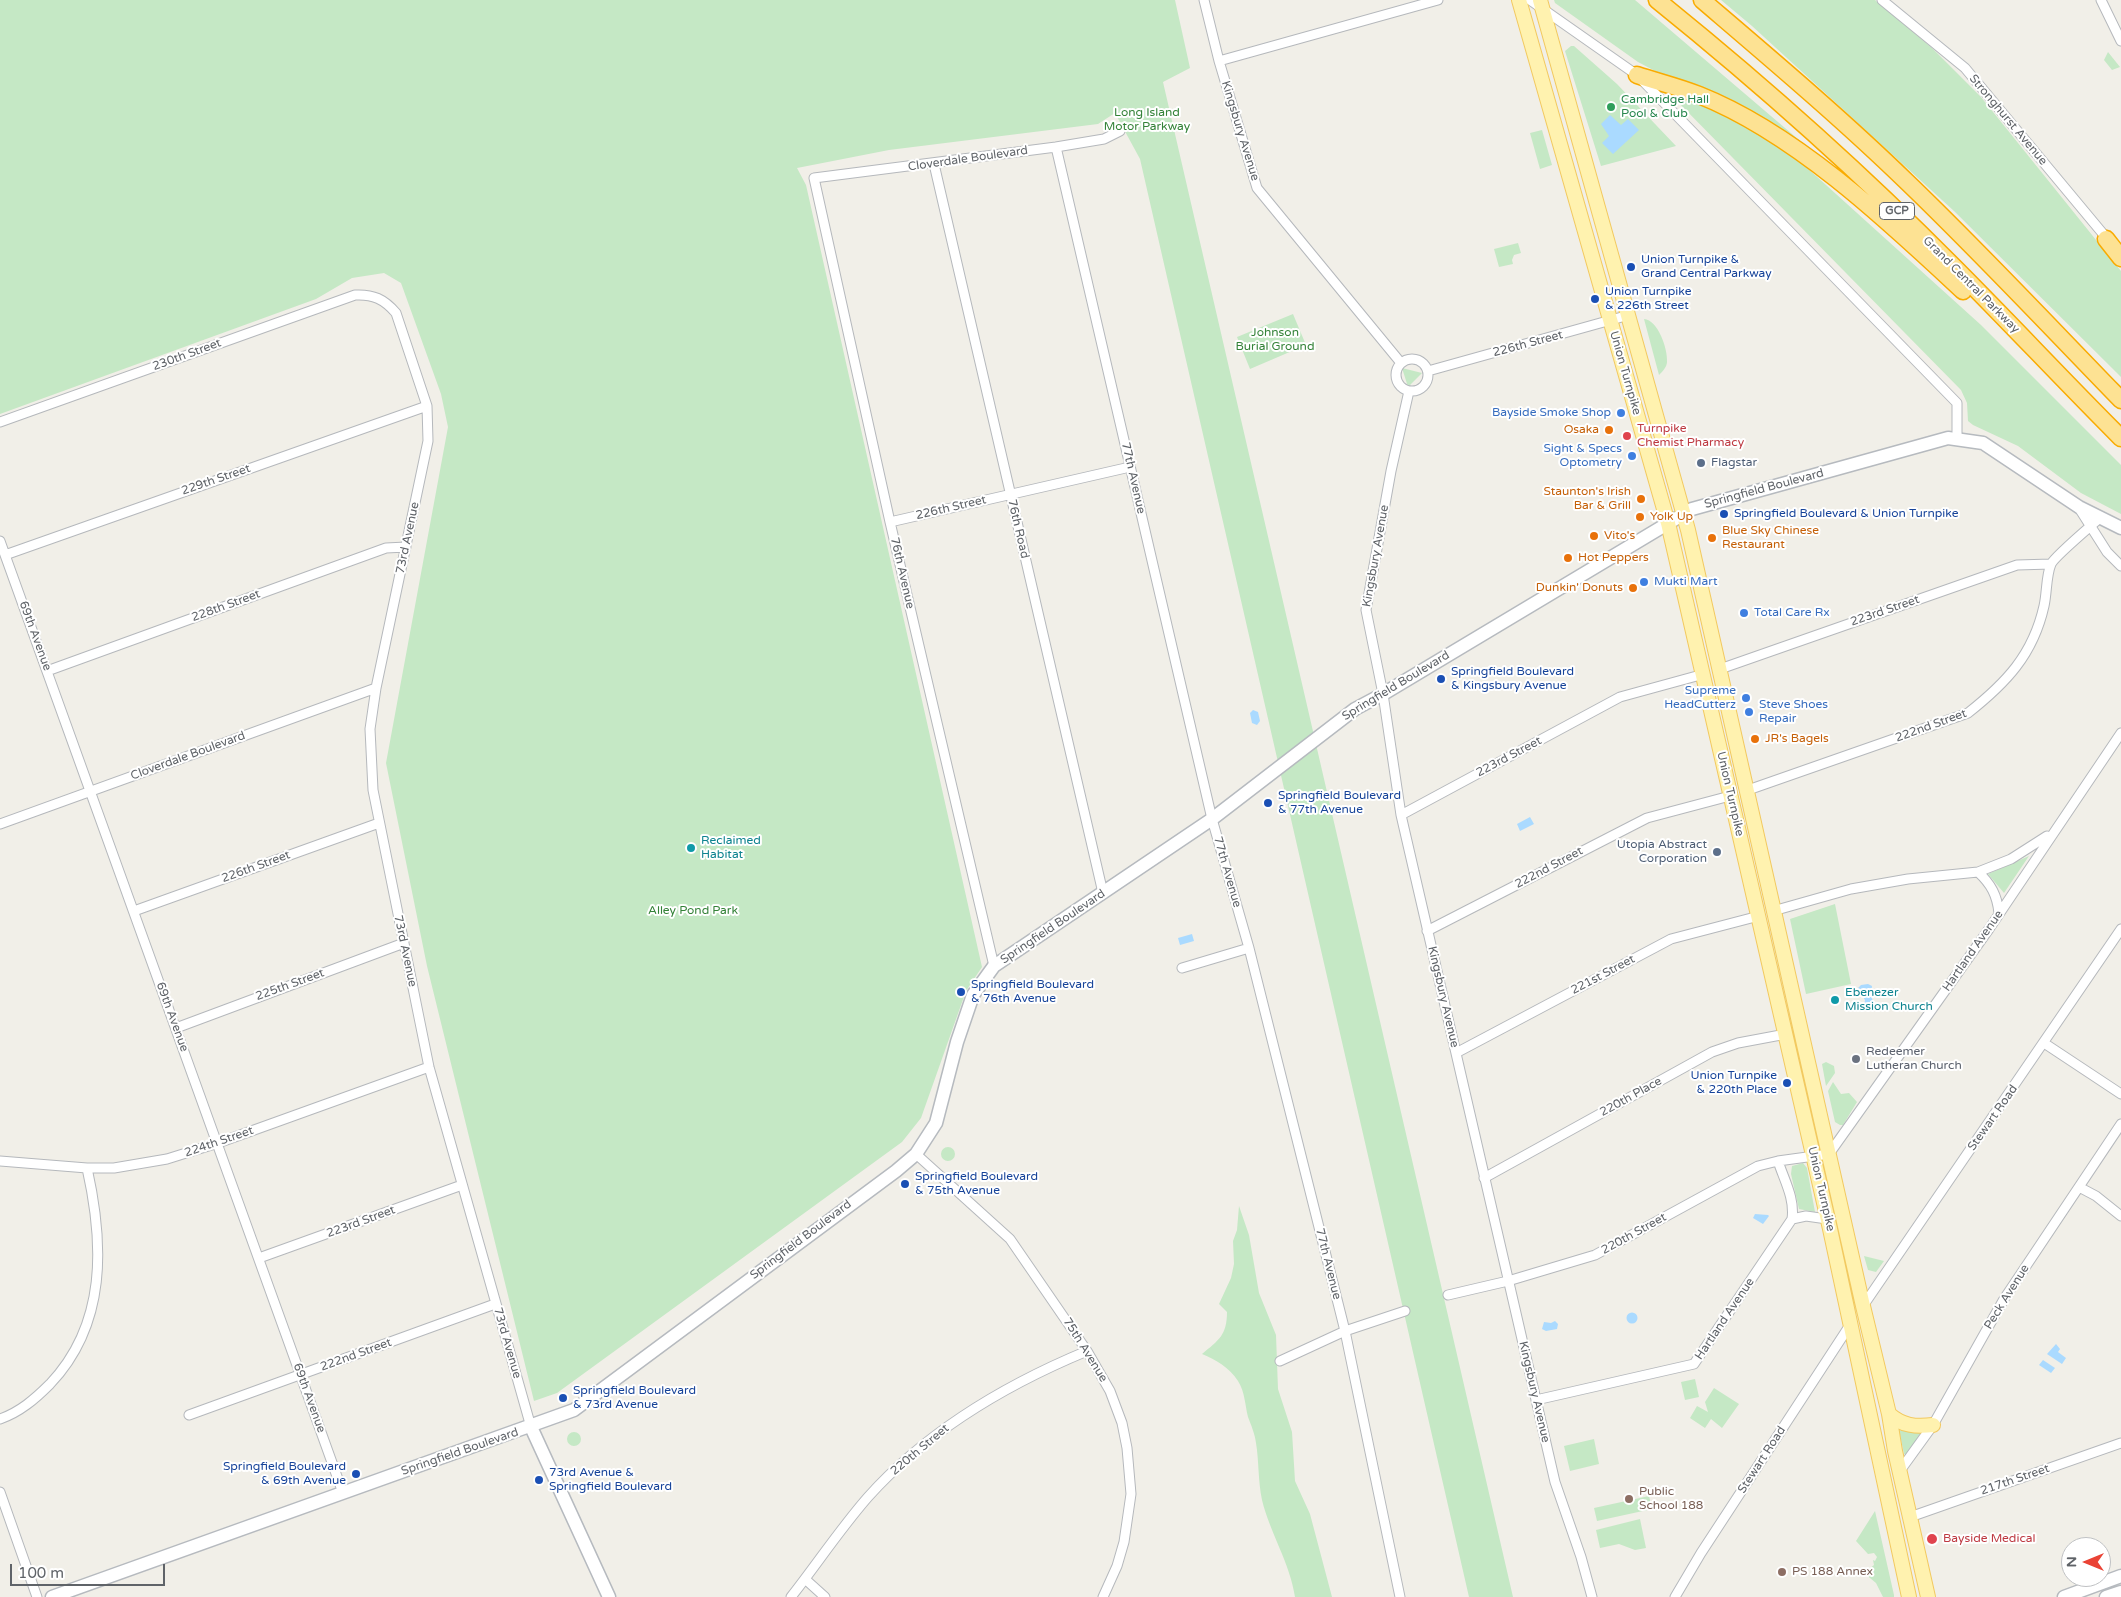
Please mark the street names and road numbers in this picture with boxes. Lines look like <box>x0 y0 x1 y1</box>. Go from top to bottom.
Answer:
street label: Stronghurst Avenue <box>1966 72 2050 168</box>
street label: Kingsbury Avenue <box>1218 79 1262 183</box>
street label: Cloverdale Boulevard <box>907 143 1029 175</box>
road number: GCP <box>1880 202 1914 220</box>
street label: Grand Central Parkway <box>1920 234 2022 336</box>
street label: 226th Street <box>1491 328 1565 360</box>
street label: Union Turnpike <box>1606 329 1644 417</box>
street label: 230th Street <box>151 336 223 374</box>
street label: 77th Avenue <box>1118 441 1148 515</box>
street label: 229th Street <box>180 461 252 499</box>
street label: Springfield Boulevard <box>1703 466 1825 512</box>
street label: 226th Street <box>914 493 988 523</box>
street label: 76th Road <box>1004 498 1032 560</box>
street label: 73rd Avenue <box>393 501 423 575</box>
street label: Kingsbury Avenue <box>1360 504 1392 608</box>
street label: 76th Avenue <box>887 536 917 610</box>
street label: 228th Street <box>190 587 262 625</box>
street label: 223rd Street <box>1849 592 1921 630</box>
street label: 69th Avenue <box>16 599 54 673</box>
street label: Springfield Boulevard <box>1340 648 1452 724</box>
street label: 222nd Street <box>1893 706 1969 746</box>
street label: Cloverdale Boulevard <box>129 729 247 783</box>
street label: 223rd Street <box>1474 734 1544 780</box>
street label: Union Turnpike <box>1713 750 1747 838</box>
street label: 77th Avenue <box>1210 835 1244 909</box>
street label: 222nd Street <box>1513 844 1585 892</box>
street label: 226th Street <box>220 848 292 886</box>
street label: Springfield Boulevard <box>998 887 1108 967</box>
street label: Hartland Avenue <box>1940 908 2006 994</box>
street label: 73rd Avenue <box>390 914 420 988</box>
street label: Kingsbury Avenue <box>1424 945 1462 1049</box>
street label: 221st Street <box>1569 952 1637 998</box>
street label: 225th Street <box>254 966 326 1004</box>
street label: 69th Avenue <box>153 980 191 1054</box>
street label: 220th Place <box>1598 1074 1664 1120</box>
street label: Stewart Road <box>1965 1082 2021 1154</box>
street label: 224th Street <box>183 1123 255 1161</box>
street label: Union Turnpike <box>1804 1145 1838 1233</box>
street label: Springfield Boulevard <box>748 1197 854 1283</box>
street label: 223rd Street <box>325 1203 397 1241</box>
street label: 220th Street <box>1599 1210 1669 1258</box>
street label: 77th Avenue <box>1312 1227 1344 1301</box>
street label: Peck Avenue <box>1981 1262 2033 1332</box>
street label: Hartland Avenue <box>1692 1275 1758 1363</box>
street label: 73rd Avenue <box>490 1306 524 1380</box>
street label: 75th Avenue <box>1060 1315 1110 1385</box>
street label: 222nd Street <box>318 1335 394 1375</box>
street label: Kingsbury Avenue <box>1515 1340 1553 1444</box>
street label: 69th Avenue <box>290 1361 328 1435</box>
street label: 220th Street <box>888 1421 952 1479</box>
street label: Stewart Road <box>1735 1424 1789 1496</box>
street label: Springfield Boulevard <box>399 1425 521 1479</box>
street label: 217th Street <box>1979 1461 2051 1499</box>

